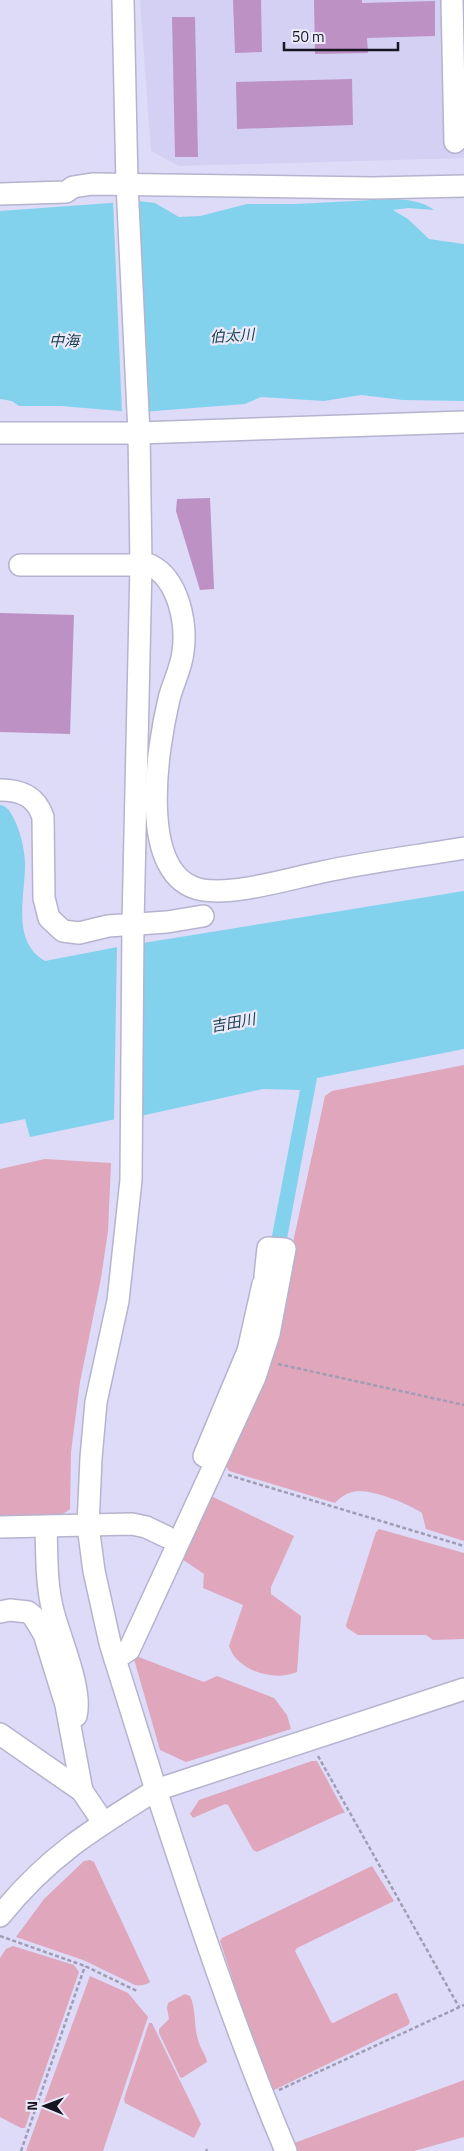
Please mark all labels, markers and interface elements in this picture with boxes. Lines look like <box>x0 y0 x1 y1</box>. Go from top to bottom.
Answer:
scale bar <box>284 20 398 52</box>
text: 50 m <box>292 25 325 48</box>
water label: 伯太川 <box>209 322 257 349</box>
water label: 中海 <box>49 329 81 352</box>
water label: 吉田川 <box>209 1007 259 1038</box>
north arrow <box>20 2081 70 2131</box>
text: N <box>21 2101 42 2111</box>

